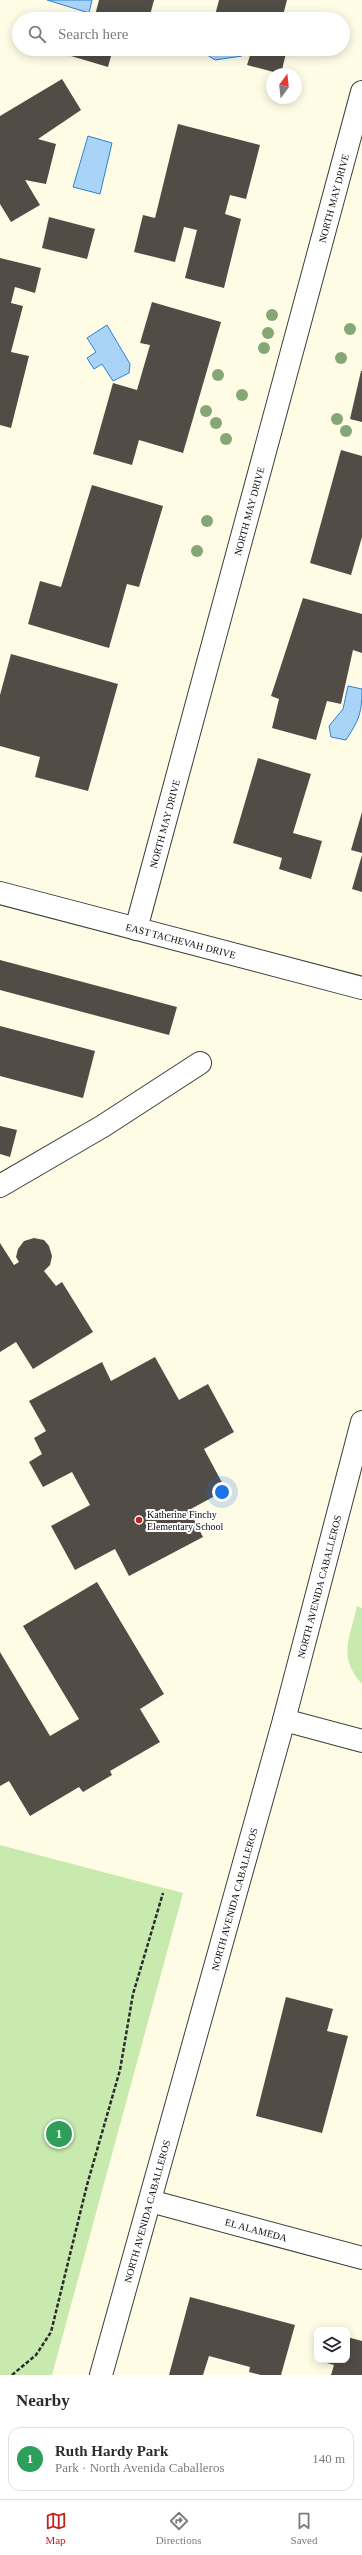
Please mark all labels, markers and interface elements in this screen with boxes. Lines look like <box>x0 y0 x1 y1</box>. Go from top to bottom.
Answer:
search box <box>12 12 350 56</box>
icon: search <box>26 23 48 45</box>
text: Search here <box>58 26 128 42</box>
north arrow <box>266 68 302 104</box>
street label: NORTH MAY DRIVE <box>317 153 351 244</box>
street label: NORTH MAY DRIVE <box>232 465 267 557</box>
street label: NORTH MAY DRIVE <box>148 778 182 870</box>
street label: EAST TACHEVAH DRIVE <box>125 921 237 961</box>
your location <box>212 1482 232 1502</box>
place label: Katherine Finchy Elementary School <box>147 1509 224 1532</box>
street label: NORTH AVENIDA CABALLEROS <box>295 1514 343 1660</box>
marker: Katherine Finchy Elementary School <box>134 1515 144 1525</box>
street label: NORTH AVENIDA CABALLEROS <box>209 1827 260 1972</box>
pin: 1 <box>46 2119 72 2149</box>
street label: NORTH AVENIDA CABALLEROS <box>122 2139 172 2284</box>
street label: EL ALAMEDA <box>224 2216 289 2244</box>
map controls <box>314 2327 350 2363</box>
button: layers <box>314 2327 350 2363</box>
text: Nearby <box>16 2391 70 2410</box>
text: Ruth Hardy Park <box>55 2443 168 2459</box>
text: 1 <box>27 2451 33 2466</box>
text: 140 m <box>312 2451 345 2466</box>
text: Park · North Avenida Caballeros <box>55 2460 224 2475</box>
tab: Map <box>45 2510 67 2546</box>
tab: Directions <box>156 2510 201 2546</box>
tab: Saved <box>291 2510 317 2546</box>

